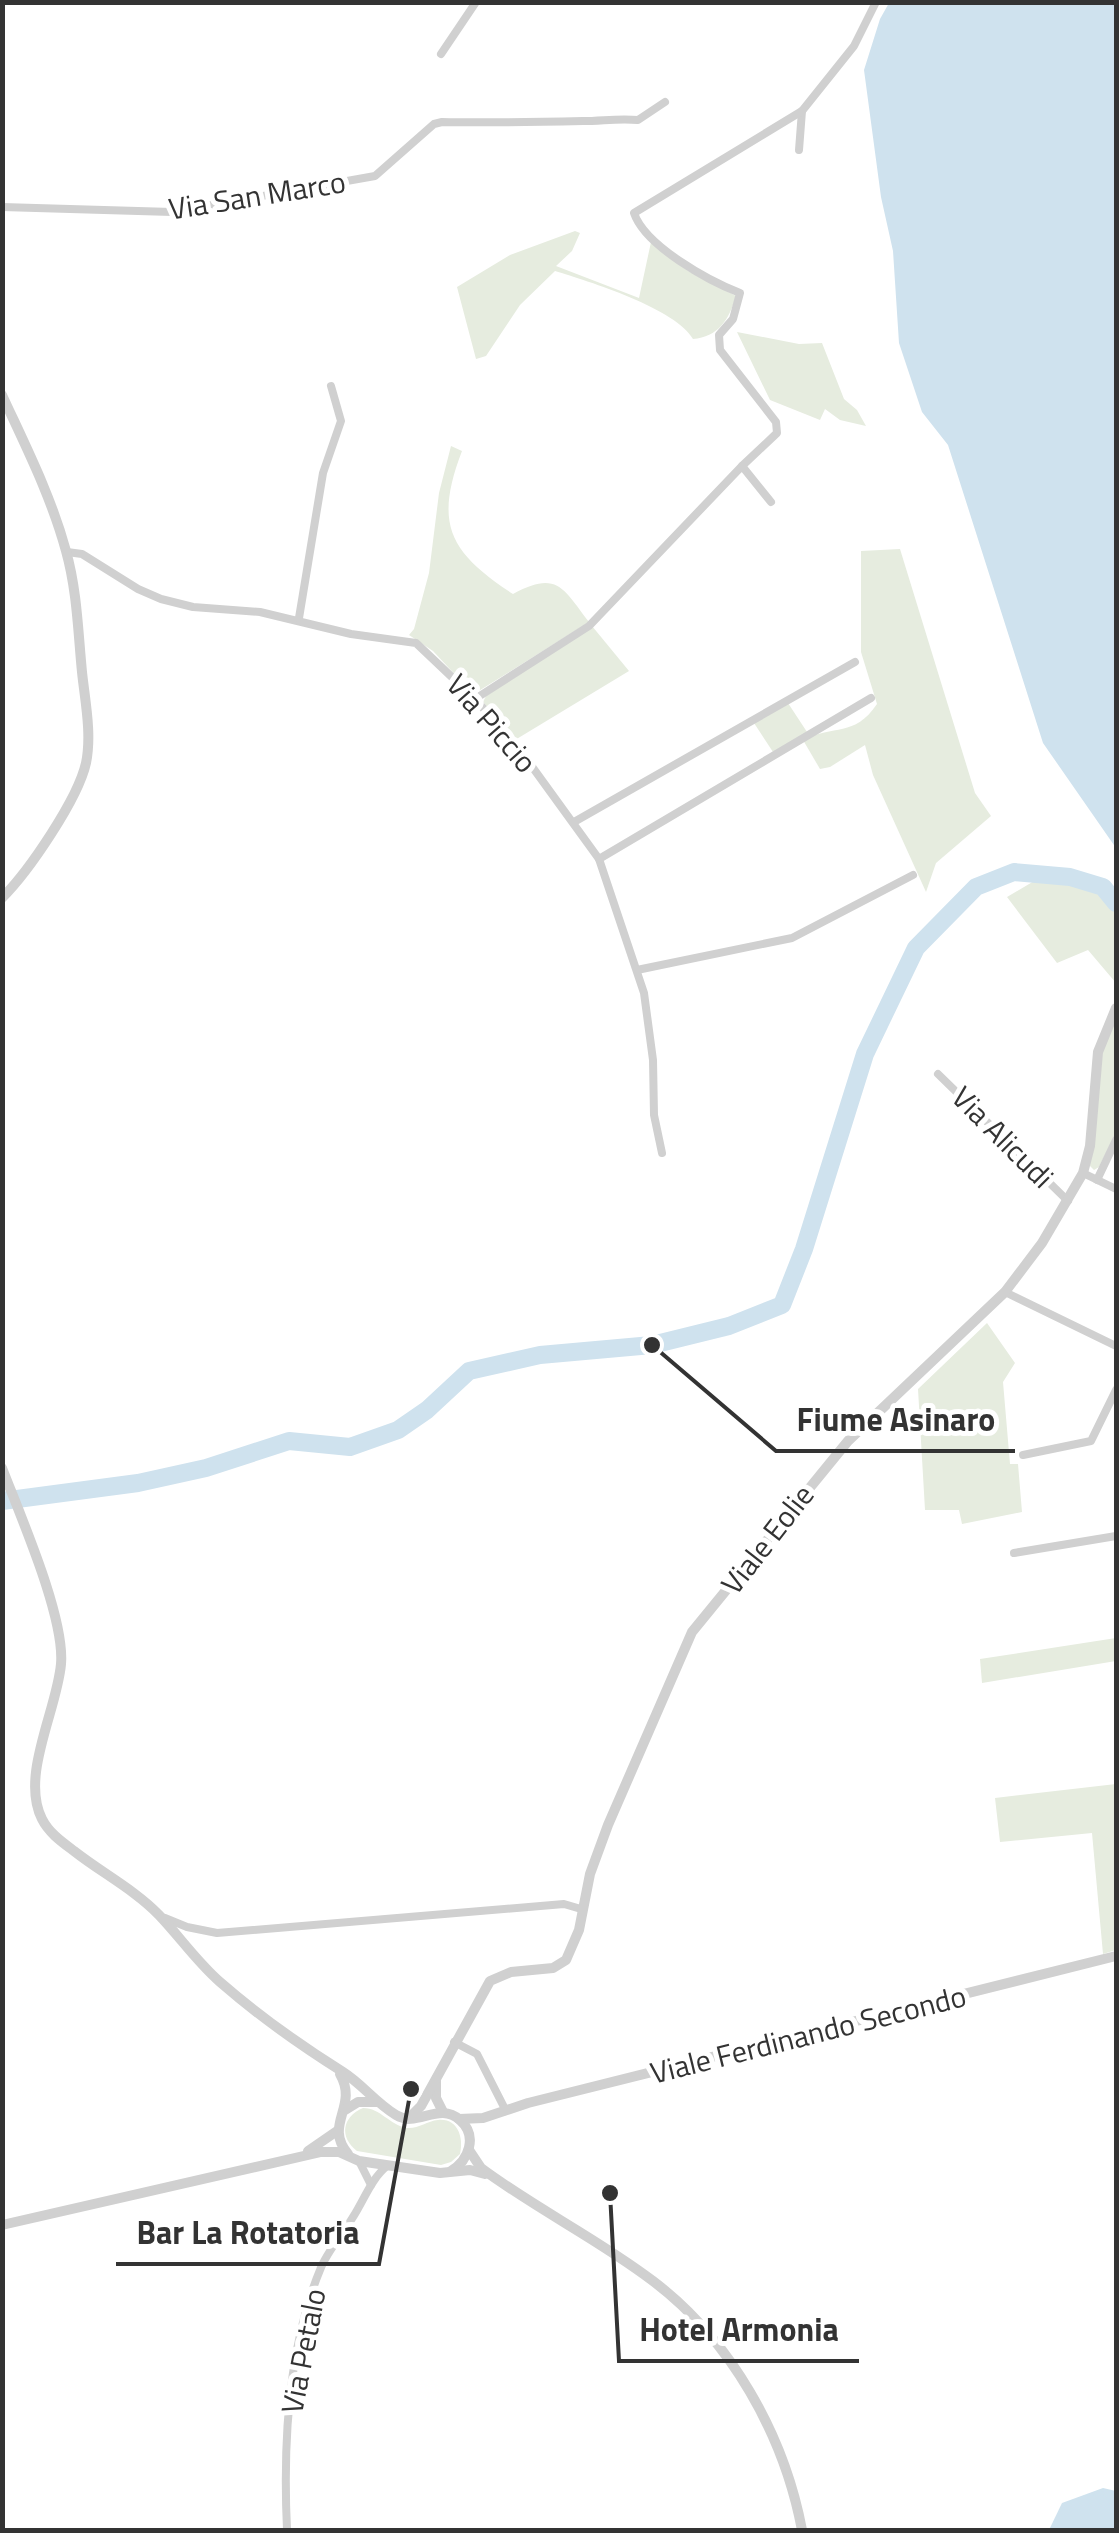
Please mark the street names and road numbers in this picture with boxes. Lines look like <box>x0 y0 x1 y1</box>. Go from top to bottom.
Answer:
street label: Via San Marco <box>165 158 349 232</box>
street label: Via Piccio <box>436 663 548 783</box>
street label: Via Alicudi <box>941 1075 1065 1199</box>
street label: Viale Eolie <box>709 1474 825 1604</box>
street label: Viale Ferdinando Secondo <box>645 1972 971 2096</box>
street label: Via Petalo <box>268 2284 338 2418</box>

